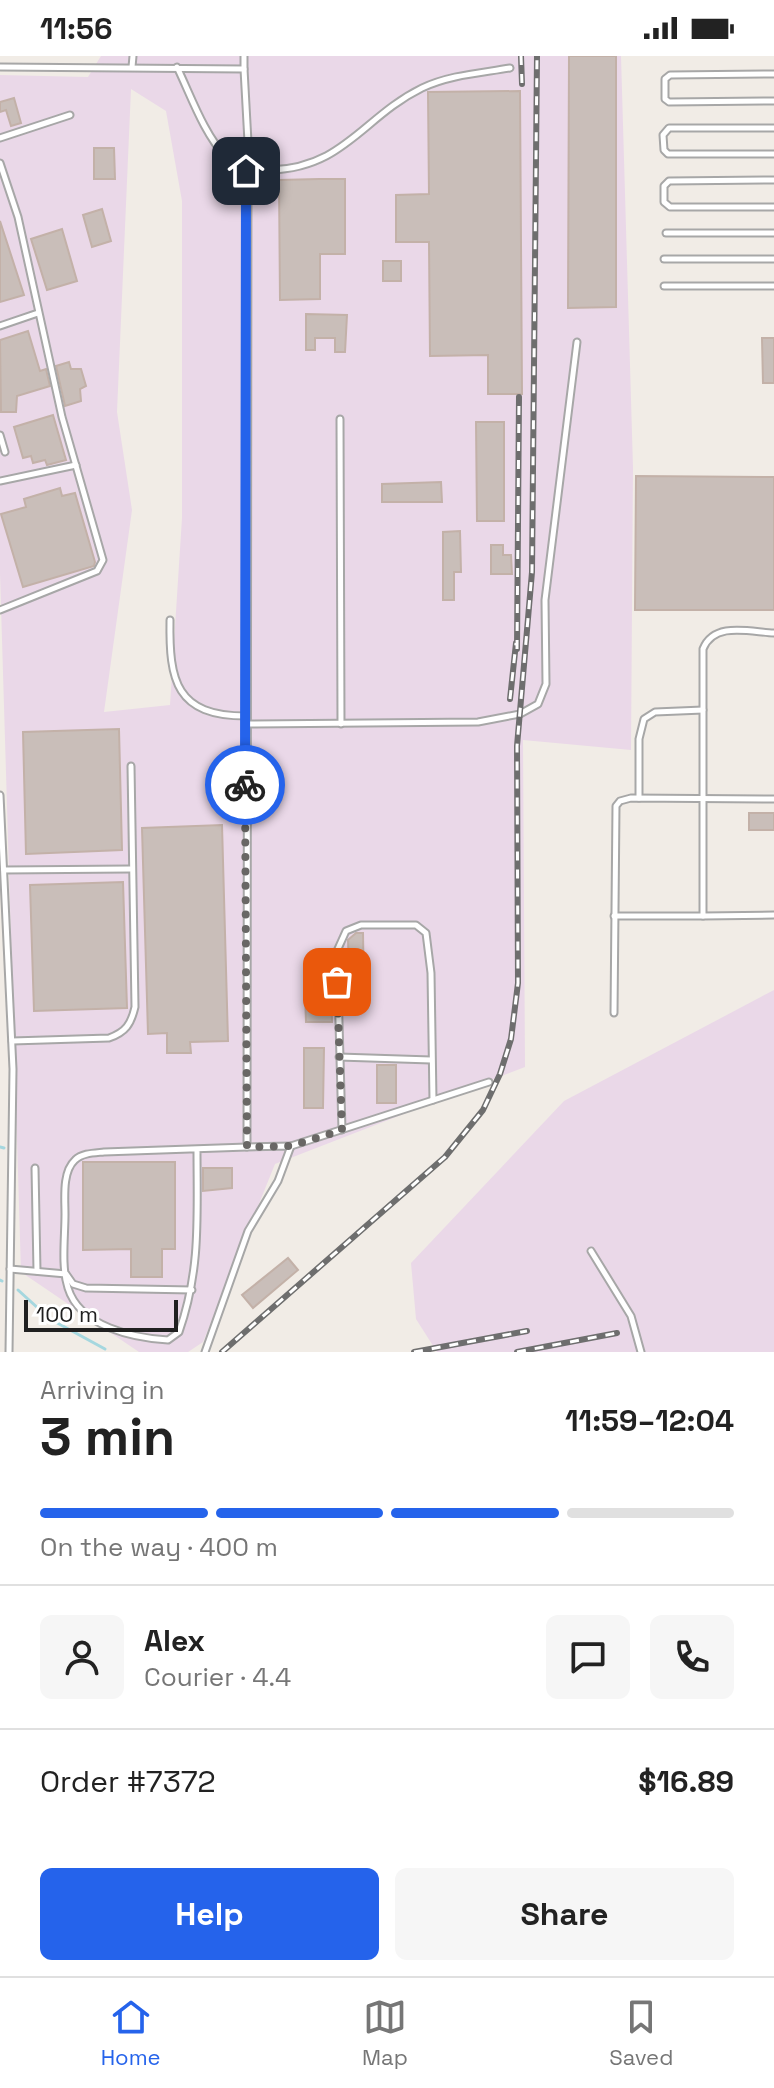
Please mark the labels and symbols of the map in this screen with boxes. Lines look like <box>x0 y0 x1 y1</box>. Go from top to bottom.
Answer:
pin <box>212 137 280 205</box>
courier <box>205 745 285 825</box>
pin <box>303 948 371 1016</box>
scale bar <box>24 1296 178 1332</box>

